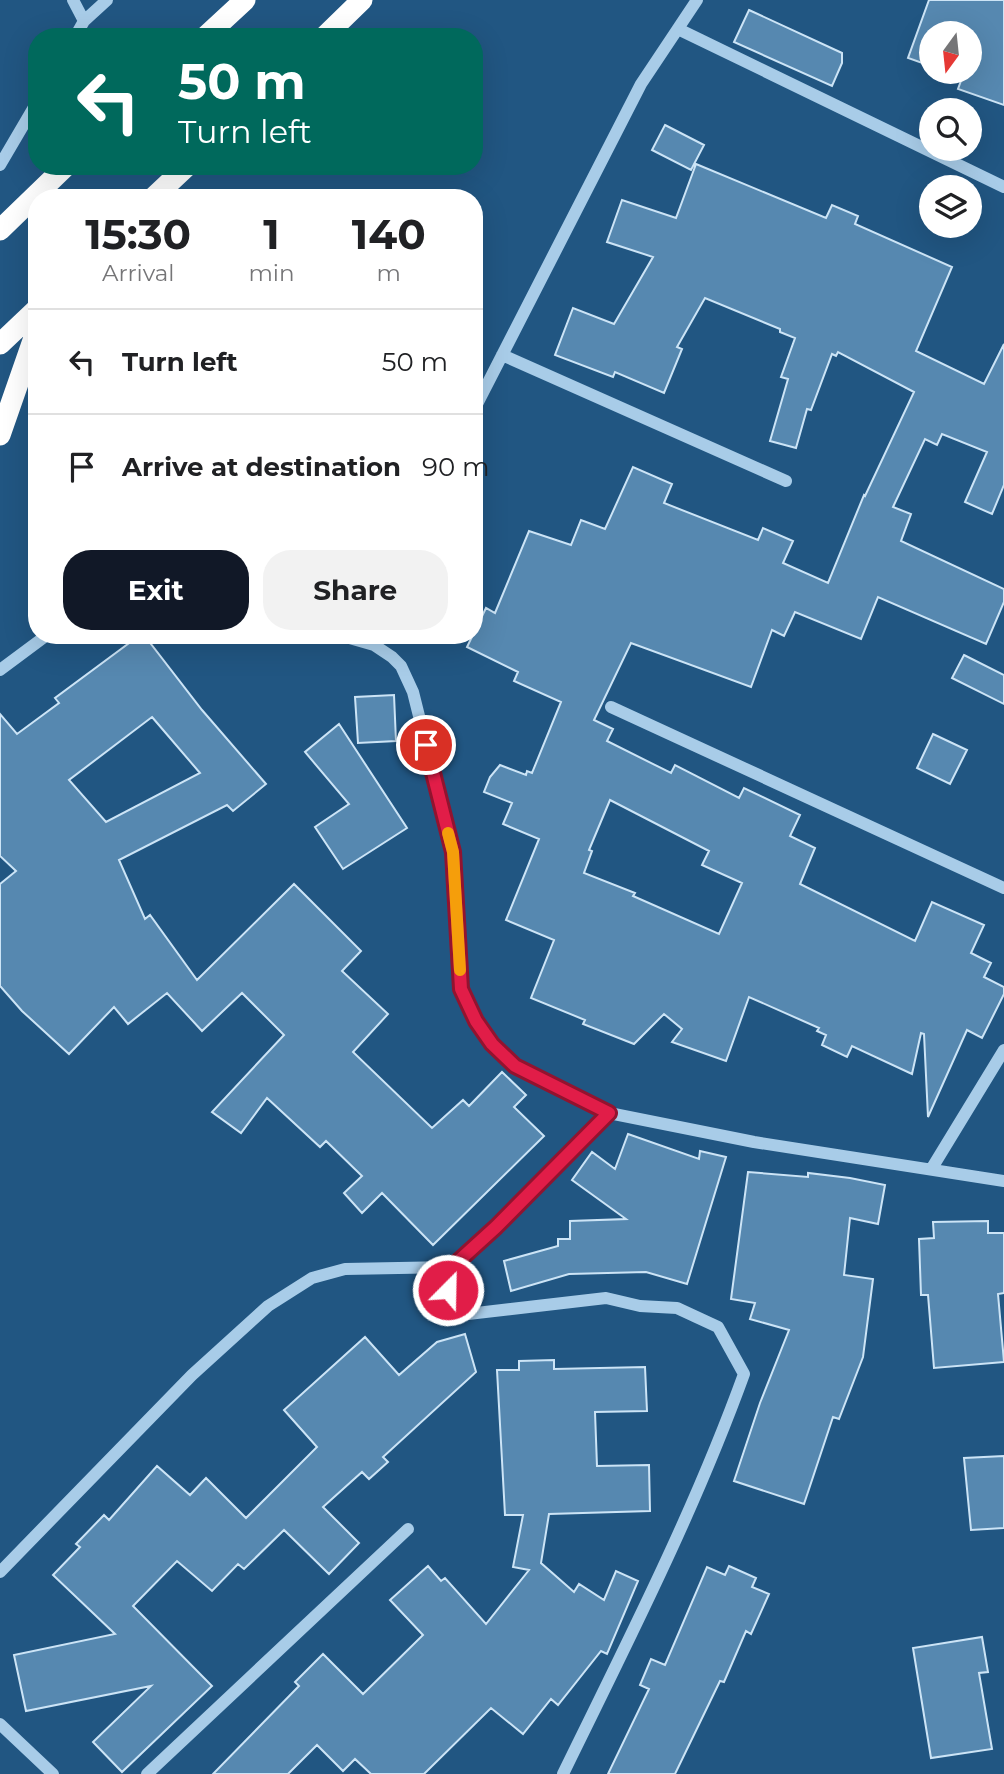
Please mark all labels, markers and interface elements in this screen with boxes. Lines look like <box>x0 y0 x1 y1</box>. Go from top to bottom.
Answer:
north arrow <box>919 21 982 84</box>
map controls <box>919 21 982 238</box>
text: 50 m <box>178 52 306 111</box>
icon: left <box>63 56 154 147</box>
button: search <box>919 98 982 161</box>
text: Turn left <box>178 112 312 151</box>
button: layers <box>919 175 982 238</box>
text: 15:30 <box>85 208 191 260</box>
text: 1 <box>263 208 280 260</box>
text: 140 <box>352 208 426 260</box>
text: Arrival <box>102 259 174 287</box>
text: min <box>248 259 295 287</box>
text: m <box>377 259 401 287</box>
icon: left <box>63 343 101 381</box>
text: Turn left <box>122 346 238 378</box>
text: 50 m <box>382 346 448 378</box>
icon: arrive <box>63 448 101 486</box>
text: Arrive at destination <box>122 451 401 483</box>
text: 90 m <box>422 451 490 483</box>
button: Exit <box>63 550 249 630</box>
button: Share <box>263 550 448 630</box>
pin <box>396 715 456 775</box>
icon: arrive <box>407 726 445 764</box>
position arrow <box>411 1253 485 1327</box>

